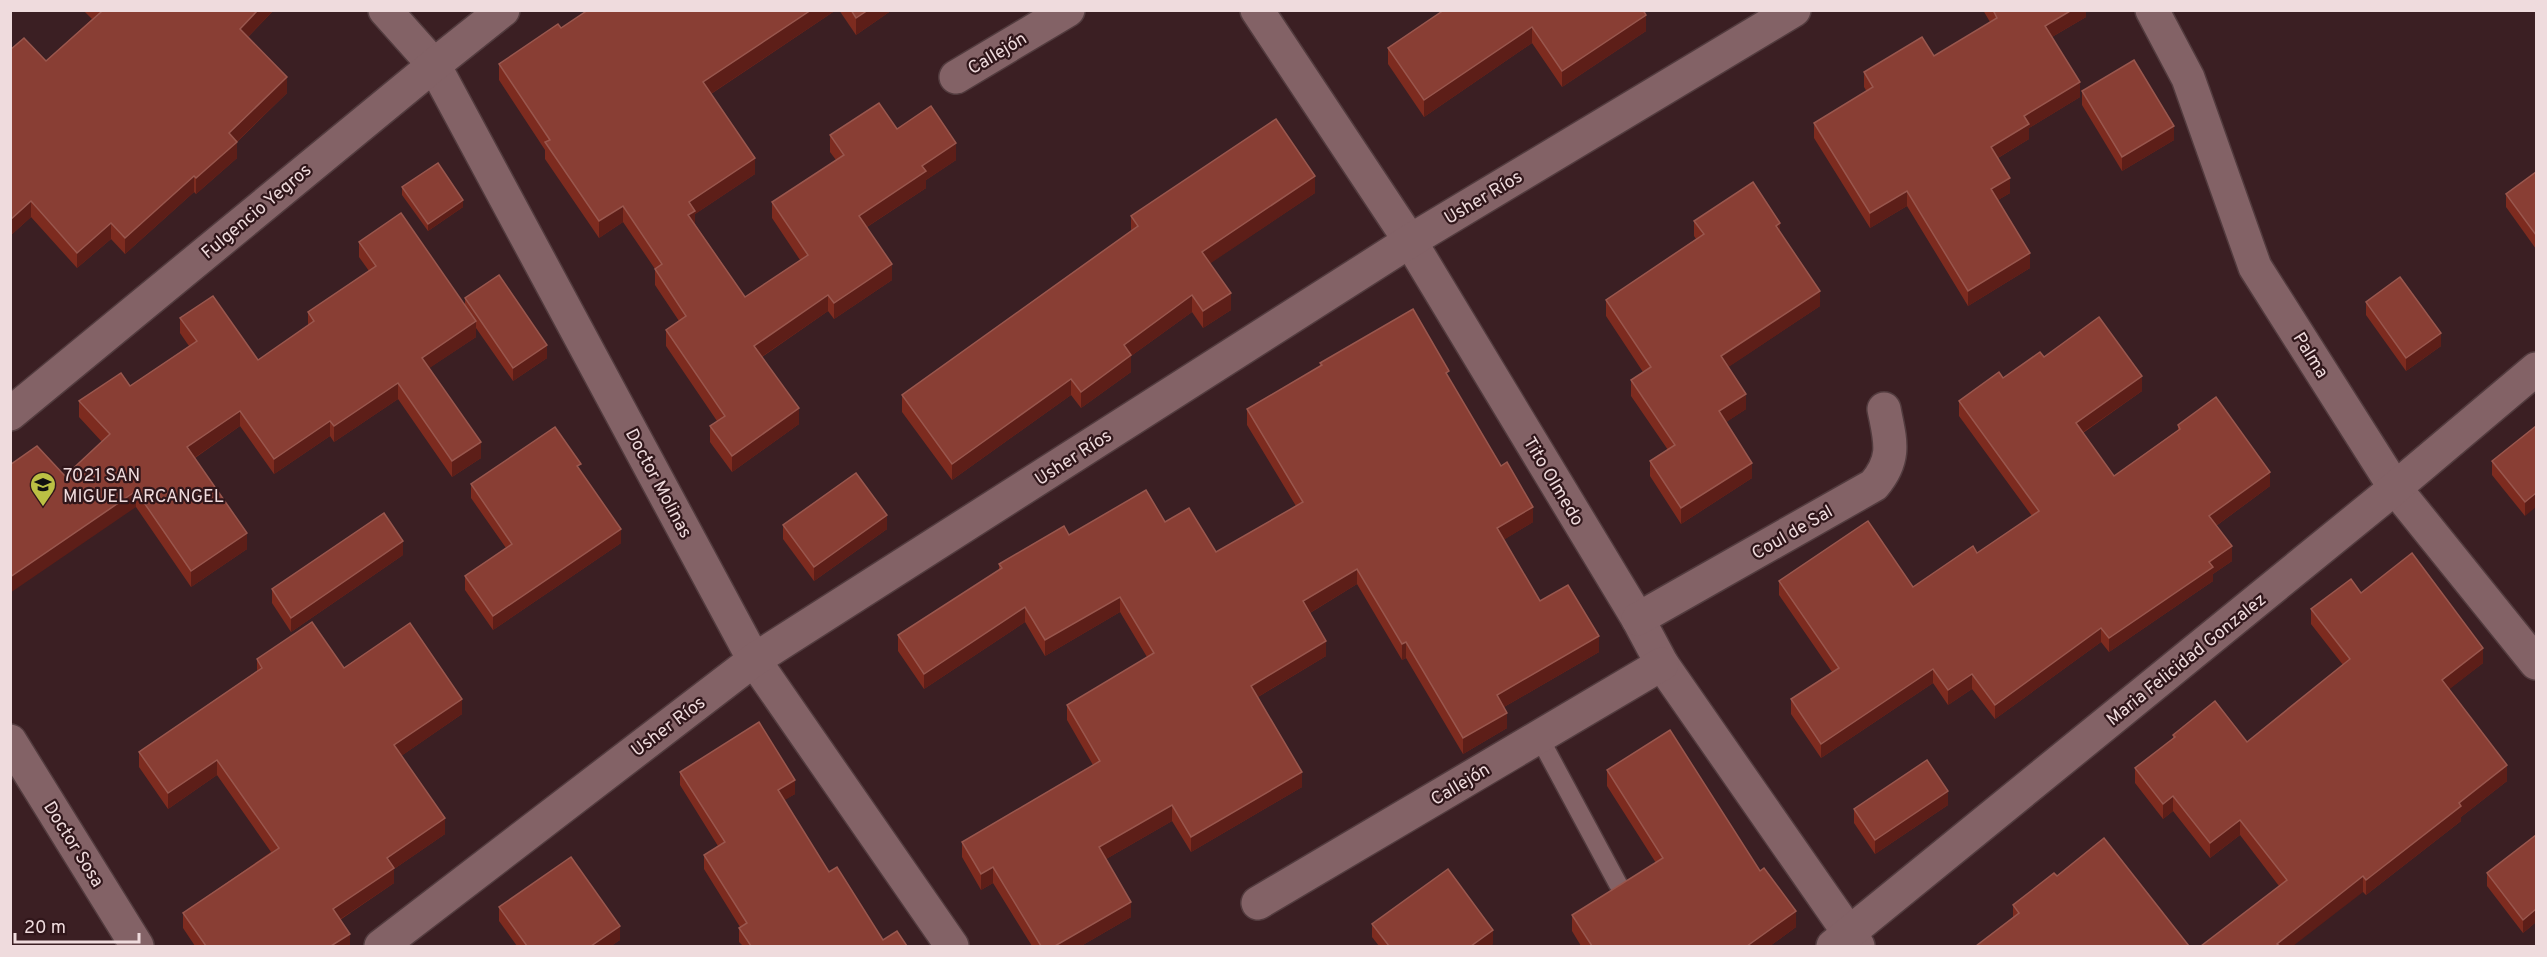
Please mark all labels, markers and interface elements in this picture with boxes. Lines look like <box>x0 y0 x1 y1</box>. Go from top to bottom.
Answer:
street label: Callejón <box>964 28 1032 81</box>
street label: Fulgencio Yegros <box>197 159 317 265</box>
street label: Usher Ríos <box>1441 166 1527 231</box>
street label: Palma <box>2287 329 2333 383</box>
street label: Doctor Molinas <box>619 425 696 543</box>
street label: Usher Ríos <box>1031 425 1117 492</box>
street label: Tito Olmedo <box>1517 433 1588 530</box>
place label: 7021 SAN MIGUEL ARCANGEL <box>63 465 224 509</box>
school or university icon: 7021 SAN MIGUEL ARCANGEL <box>28 470 58 508</box>
street label: Coul de Sal <box>1748 501 1837 566</box>
street label: Maria Felicidad Gonzalez <box>2103 589 2271 732</box>
street label: Usher Ríos <box>627 692 711 763</box>
street label: Callejón <box>1427 759 1495 812</box>
street label: Doctor Sosa <box>37 798 108 892</box>
scale bar <box>15 906 140 944</box>
text: 20 m <box>24 917 66 940</box>

